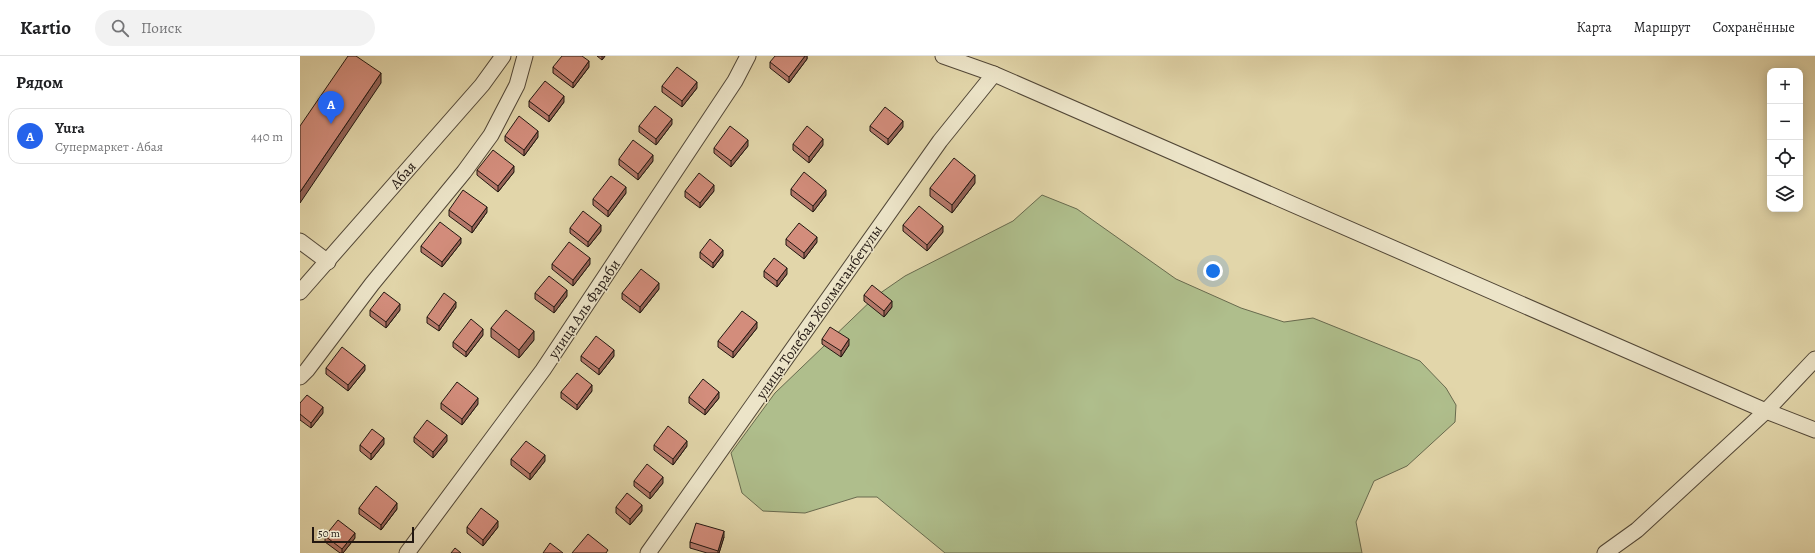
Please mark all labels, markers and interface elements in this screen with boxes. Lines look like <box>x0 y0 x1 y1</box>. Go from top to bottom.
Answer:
search box <box>95 10 375 46</box>
text: Kartio <box>20 15 71 41</box>
icon: search <box>109 17 131 39</box>
text: Поиск <box>141 18 182 38</box>
text: Карта <box>1577 18 1612 37</box>
text: Маршрут <box>1634 18 1690 37</box>
text: Сохранённые <box>1712 18 1795 37</box>
map controls <box>1767 68 1803 212</box>
button: + <box>1767 68 1803 104</box>
text: Рядом <box>16 71 63 94</box>
pin: A <box>318 91 344 124</box>
button: − <box>1767 104 1803 140</box>
text: Yura <box>55 118 85 138</box>
text: A <box>26 128 34 145</box>
text: 440 m <box>251 128 283 145</box>
text: Супермаркет · Абая <box>55 138 163 155</box>
button: locate <box>1767 140 1803 176</box>
street label: Абая <box>385 157 421 194</box>
button: layers <box>1767 176 1803 212</box>
street label: улица Толебая Жолмаганбетулы <box>751 221 887 404</box>
street label: улица Аль Фараби <box>543 255 625 363</box>
your location <box>1203 261 1223 281</box>
scale bar <box>312 525 414 544</box>
text: 50 m <box>318 526 340 541</box>

